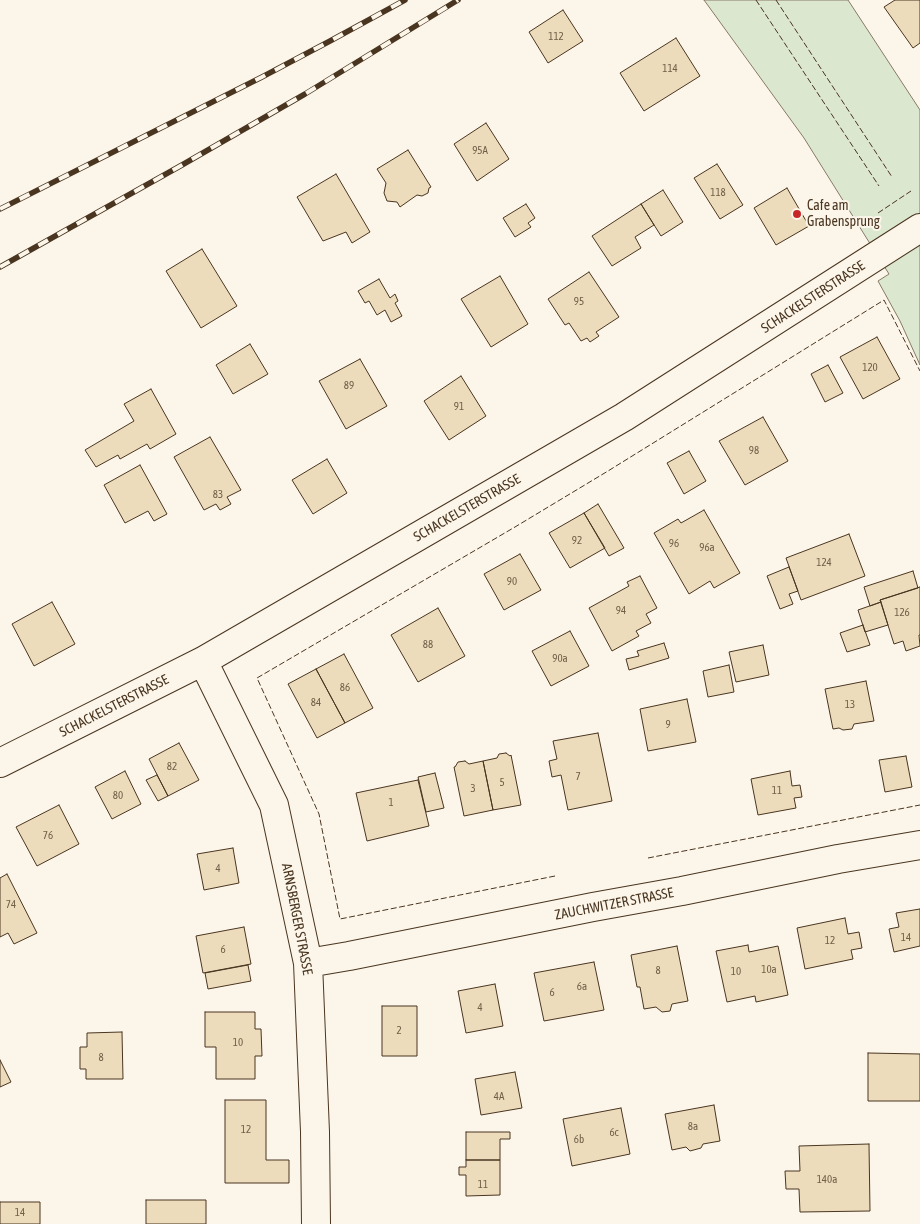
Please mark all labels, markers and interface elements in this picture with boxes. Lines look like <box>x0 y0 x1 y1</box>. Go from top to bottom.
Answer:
house number: 112 <box>548 30 564 44</box>
house number: 114 <box>662 62 678 76</box>
house number: 95A <box>472 144 488 158</box>
house number: 118 <box>710 186 726 200</box>
place label: Cafe am Grabensprung <box>807 198 880 230</box>
marker: Cafe am Grabensprung <box>791 208 803 220</box>
street label: SCHACKELSTERSTRASSE <box>758 257 868 337</box>
house number: 95 <box>574 295 584 309</box>
house number: 120 <box>862 361 878 375</box>
house number: 89 <box>344 379 354 393</box>
house number: 91 <box>454 400 464 414</box>
house number: 98 <box>749 444 759 458</box>
street label: SCHACKELSTERSTRASSE <box>411 471 523 545</box>
house number: 83 <box>213 488 223 502</box>
house number: 92 <box>572 534 582 548</box>
house number: 96 <box>669 537 679 551</box>
house number: 96a <box>699 541 715 555</box>
house number: 124 <box>816 556 832 570</box>
house number: 90 <box>507 575 517 589</box>
house number: 94 <box>616 604 626 618</box>
house number: 126 <box>894 606 910 620</box>
house number: 88 <box>423 638 433 652</box>
house number: 90a <box>552 652 568 666</box>
street label: SCHACKELSTERSTRASSE <box>57 671 171 741</box>
house number: 86 <box>340 681 350 695</box>
house number: 84 <box>311 696 321 710</box>
house number: 13 <box>845 698 855 712</box>
house number: 9 <box>665 718 671 732</box>
house number: 82 <box>167 760 177 774</box>
house number: 7 <box>575 770 581 784</box>
house number: 5 <box>499 776 505 790</box>
house number: 3 <box>470 782 476 796</box>
house number: 11 <box>772 784 782 798</box>
house number: 80 <box>113 789 123 803</box>
house number: 1 <box>388 796 394 810</box>
house number: 76 <box>43 829 53 843</box>
house number: 4 <box>215 862 221 876</box>
street label: ARNSBERGER STRASSE <box>278 862 316 976</box>
street label: ZAUCHWITZER STRASSE <box>553 884 675 924</box>
house number: 74 <box>6 898 16 912</box>
house number: 14 <box>901 931 911 945</box>
house number: 12 <box>825 934 835 948</box>
house number: 6 <box>220 943 226 957</box>
house number: 10a <box>761 963 777 977</box>
house number: 8 <box>655 964 661 978</box>
house number: 10 <box>731 965 741 979</box>
house number: 6a <box>577 980 587 994</box>
house number: 6 <box>549 986 555 1000</box>
house number: 4 <box>477 1001 483 1015</box>
house number: 2 <box>396 1024 402 1038</box>
house number: 10 <box>233 1036 243 1050</box>
house number: 8 <box>98 1051 104 1065</box>
house number: 4A <box>494 1090 504 1104</box>
house number: 8a <box>688 1120 698 1134</box>
house number: 12 <box>241 1123 251 1137</box>
house number: 6c <box>609 1126 619 1140</box>
house number: 6b <box>574 1133 584 1147</box>
house number: 140a <box>817 1173 837 1187</box>
house number: 11 <box>478 1178 488 1192</box>
house number: 14 <box>15 1206 25 1220</box>

